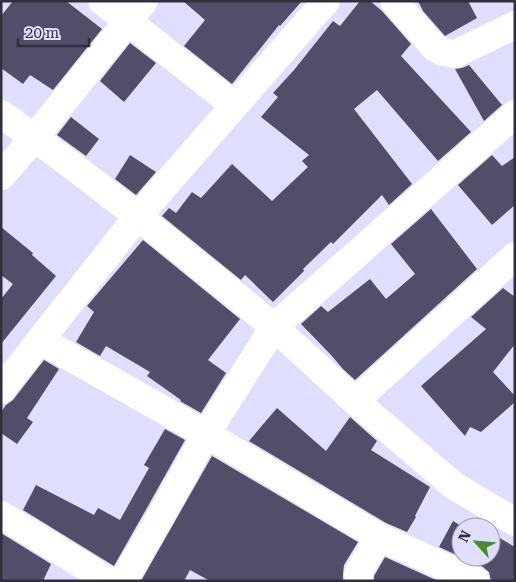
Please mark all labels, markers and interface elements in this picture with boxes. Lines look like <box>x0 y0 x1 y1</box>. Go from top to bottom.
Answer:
scale bar <box>18 15 89 47</box>
text: 20 m <box>25 24 60 42</box>
north arrow <box>451 517 501 567</box>
text: N <box>455 527 474 545</box>

